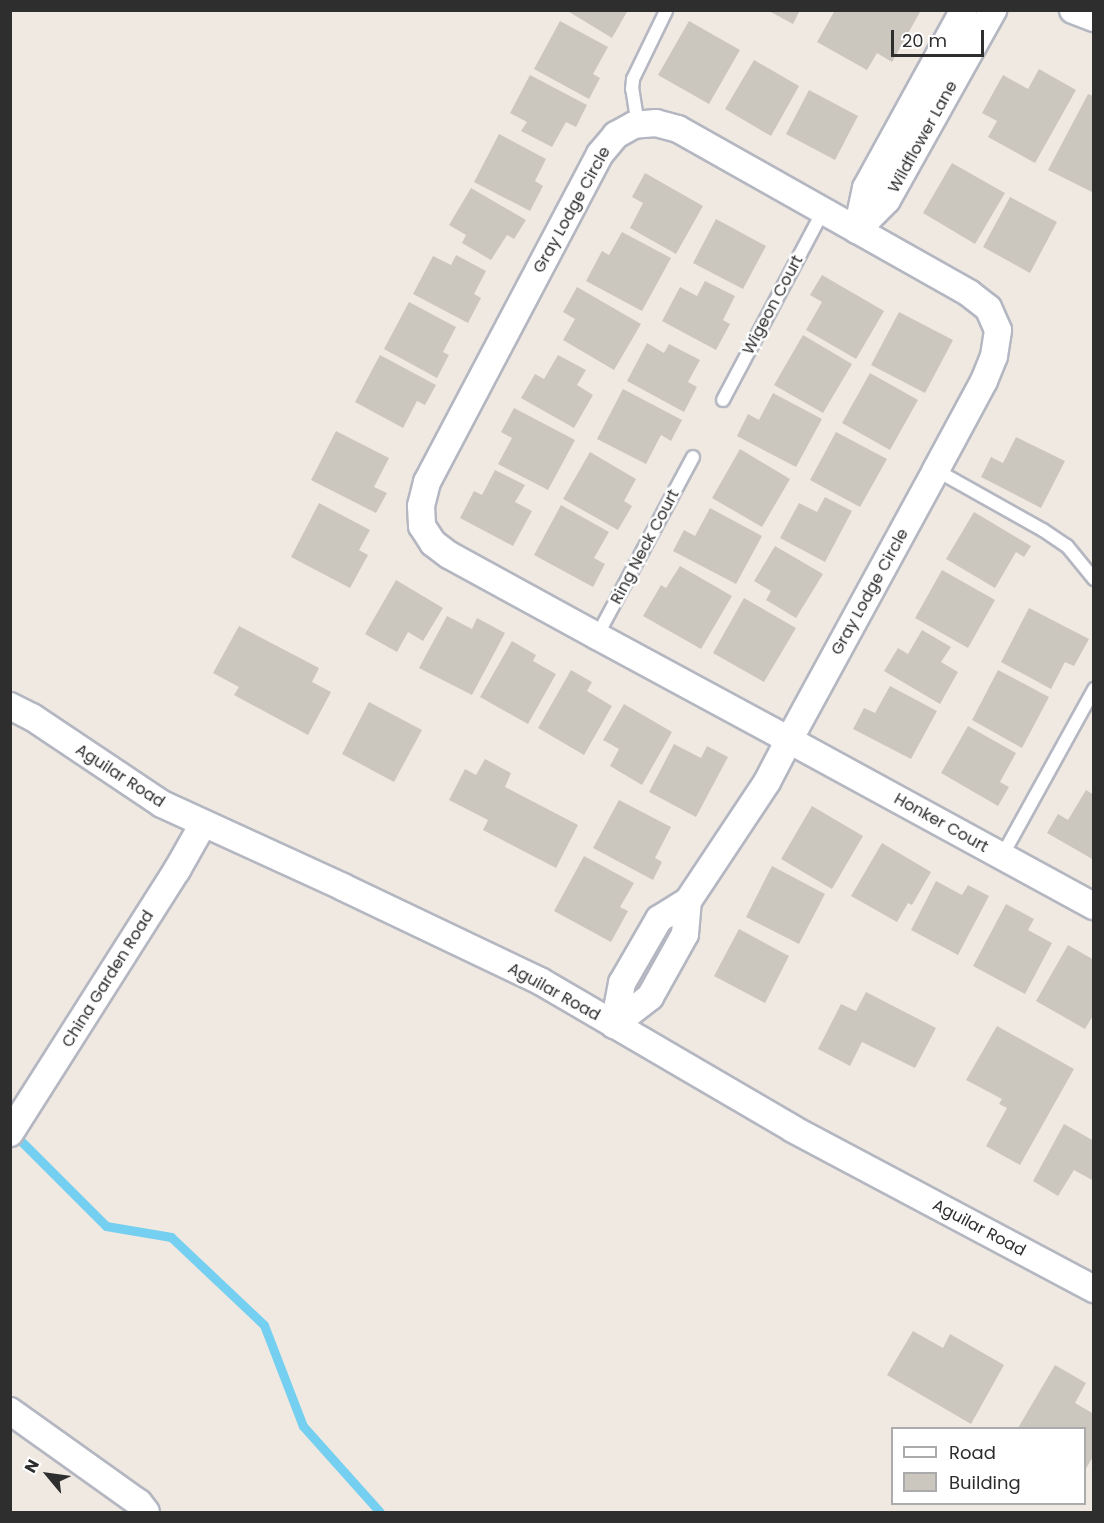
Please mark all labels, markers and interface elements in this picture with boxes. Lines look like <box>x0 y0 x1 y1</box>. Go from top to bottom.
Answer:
scale bar <box>894 18 987 56</box>
text: 20 m <box>902 28 947 53</box>
street label: Wildflower Lane <box>884 78 962 196</box>
street label: Gray Lodge Circle <box>529 144 615 276</box>
street label: Wigeon Court <box>739 252 807 358</box>
street label: Ring Neck Court <box>607 486 683 608</box>
street label: Gray Lodge Circle <box>827 526 913 658</box>
street label: Aguilar Road <box>72 740 168 812</box>
street label: Honker Court <box>891 789 991 857</box>
street label: China Garden Road <box>58 907 158 1051</box>
street label: Aguilar Road <box>505 959 603 1025</box>
street label: Aguilar Road <box>929 1195 1029 1261</box>
legend <box>891 1427 1086 1505</box>
text: Road <box>949 1440 996 1465</box>
north arrow <box>18 1445 78 1505</box>
text: N <box>19 1455 45 1477</box>
text: Building <box>949 1470 1021 1495</box>

